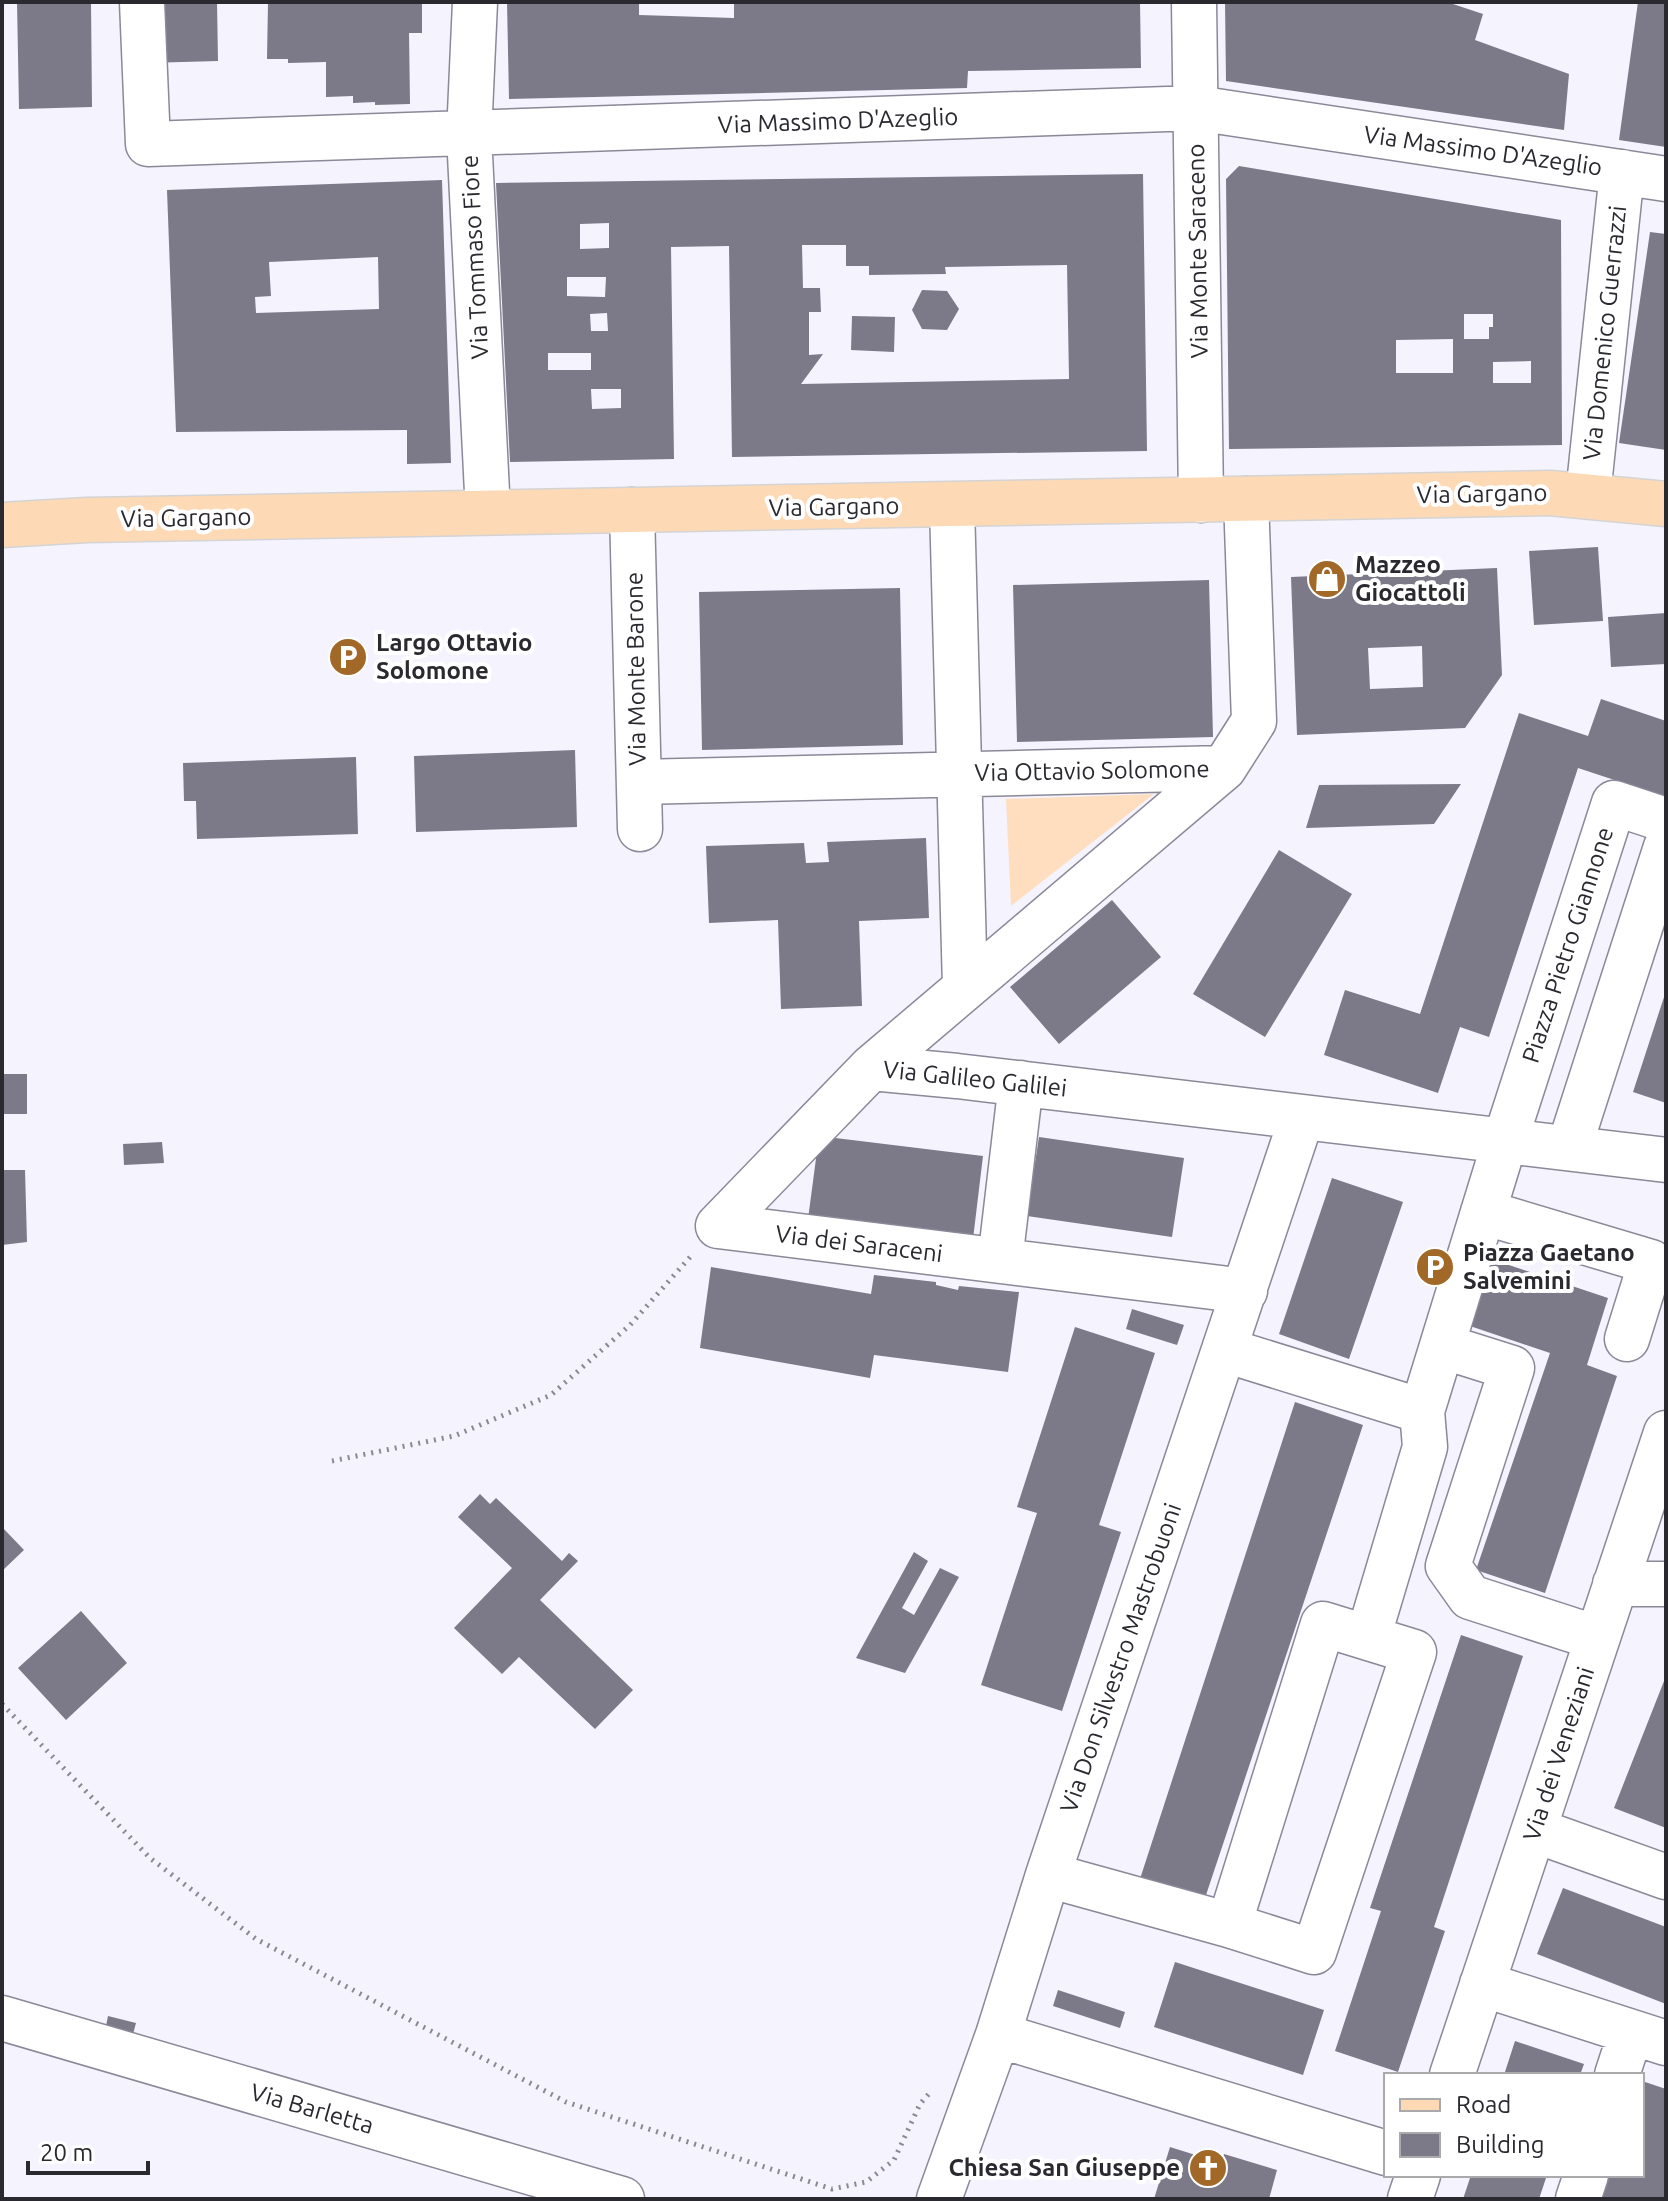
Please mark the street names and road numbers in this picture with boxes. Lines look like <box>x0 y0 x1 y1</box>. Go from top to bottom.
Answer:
street label: Via Massimo D'Azeglio <box>717 103 959 138</box>
street label: Via Massimo D'Azeglio <box>1362 120 1604 181</box>
street label: Via Monte Saraceno <box>1182 143 1213 359</box>
street label: Via Tommaso Fiore <box>456 154 493 360</box>
street label: Via Domenico Guerrazzi <box>1578 204 1631 462</box>
street label: Via Gargano <box>1416 479 1548 508</box>
street label: Via Gargano <box>768 492 900 521</box>
street label: Via Gargano <box>120 503 252 532</box>
street label: Via Monte Barone <box>620 572 651 766</box>
street label: Via Ottavio Solomone <box>974 755 1210 786</box>
street label: Piazza Pietro Giannone <box>1517 824 1618 1066</box>
street label: Via Galileo Galilei <box>882 1055 1068 1102</box>
street label: Via dei Saraceni <box>774 1220 944 1267</box>
street label: Via Don Silvestro Mastrobuoni <box>1055 1500 1186 1816</box>
street label: Via dei Veneziani <box>1518 1663 1599 1844</box>
street label: Via Barletta <box>247 2078 377 2139</box>

